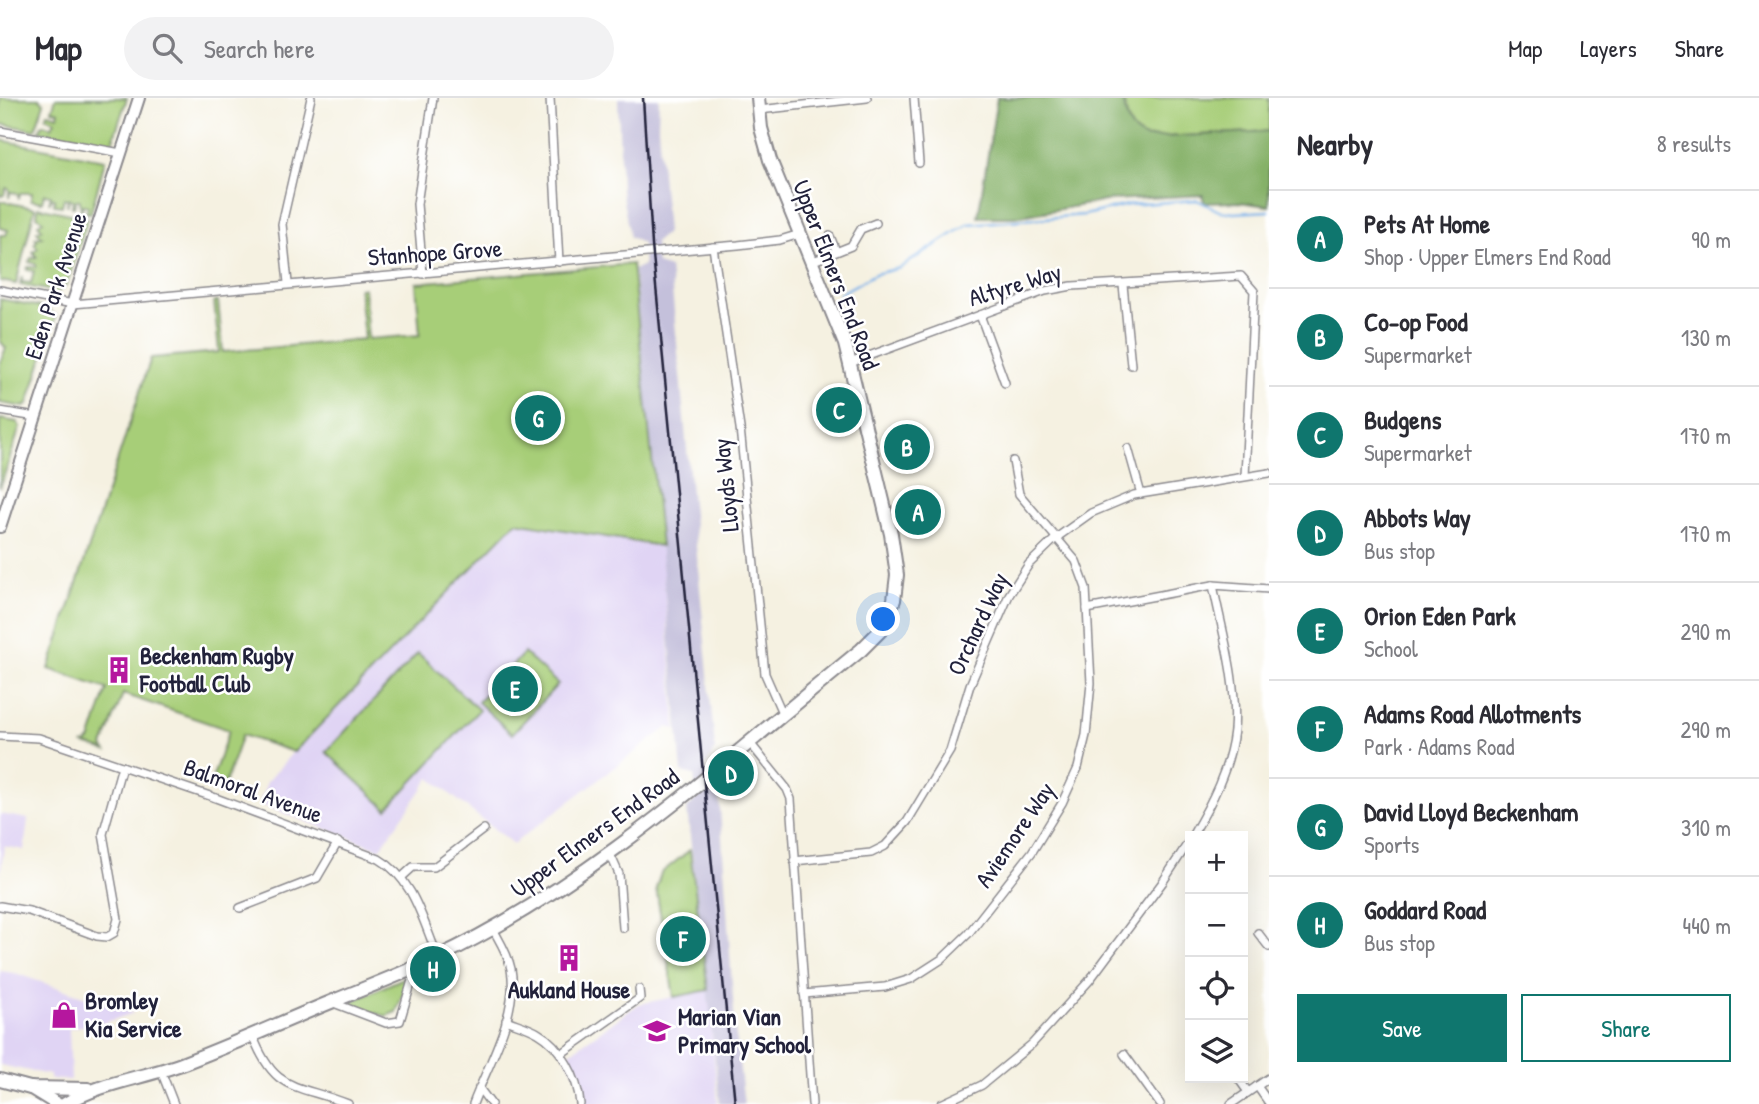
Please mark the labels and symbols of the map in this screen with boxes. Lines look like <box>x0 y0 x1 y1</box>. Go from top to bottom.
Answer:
street label: Upper Elmers End Road <box>786 175 888 374</box>
street label: Eden Park Avenue <box>16 208 94 363</box>
street label: Stanhope Grove <box>367 231 503 273</box>
street label: Altyre Way <box>965 255 1065 313</box>
pin: C <box>816 384 862 436</box>
pin: G <box>515 392 561 444</box>
pin: B <box>884 421 930 473</box>
street label: Lloyds Way <box>704 437 746 533</box>
pin: A <box>895 486 941 538</box>
street label: Orchard Way <box>939 567 1015 680</box>
your location <box>866 602 900 636</box>
place label: Beckenham Rugby Football Club <box>139 639 294 699</box>
building icon: Beckenham Rugby Football Club <box>104 655 134 685</box>
pin: E <box>492 663 538 715</box>
pin: D <box>708 747 754 799</box>
street label: Balmoral Avenue <box>180 750 328 830</box>
street label: Upper Elmers End Road <box>504 760 685 904</box>
street label: Aviemore Way <box>967 775 1061 893</box>
pin: F <box>660 913 706 965</box>
pin: H <box>410 943 456 995</box>
building icon: Aukland House <box>554 943 584 973</box>
place label: Aukland House <box>508 973 630 1005</box>
place label: Bromley Kia Service <box>85 984 182 1044</box>
shop icon: Bromley Kia Service <box>49 1000 79 1030</box>
place label: Marian Vian Primary School <box>678 1000 812 1061</box>
school or university icon: Marian Vian Primary School <box>642 1016 672 1046</box>

